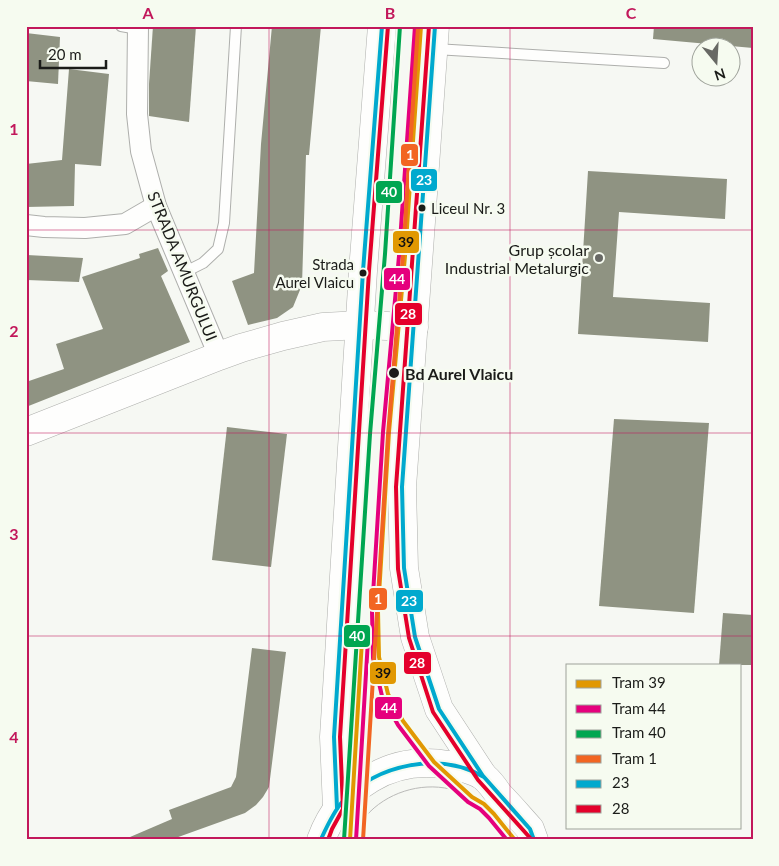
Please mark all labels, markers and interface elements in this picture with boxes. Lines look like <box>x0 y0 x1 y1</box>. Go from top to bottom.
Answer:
text: A <box>141 3 154 22</box>
text: B <box>385 3 395 22</box>
text: C <box>626 3 637 22</box>
scale bar <box>40 38 106 70</box>
north arrow <box>692 38 742 88</box>
text: 20 m <box>48 45 82 63</box>
text: N <box>712 65 728 85</box>
text: 1 <box>9 119 19 138</box>
line badge: 1 <box>400 143 419 167</box>
text: 1 <box>406 146 414 163</box>
line badge: 23 <box>410 168 438 192</box>
text: 23 <box>416 171 432 188</box>
line badge: 40 <box>375 180 403 204</box>
text: 40 <box>381 183 397 200</box>
street label: STRADA AMURGULUI <box>144 188 222 344</box>
place label: Liceul Nr. 3 <box>431 199 505 217</box>
marker: Liceul Nr. 3 <box>417 203 427 213</box>
line badge: 39 <box>392 230 420 254</box>
text: 39 <box>398 233 414 250</box>
place label: Grup școlar Industrial Metalurgic <box>445 240 589 277</box>
marker: Grup școlar Industrial Metalurgic <box>593 252 605 264</box>
place label: Strada Aurel Vlaicu <box>276 255 354 291</box>
line badge: 44 <box>383 267 411 291</box>
marker: Strada Aurel Vlaicu <box>358 268 368 278</box>
text: 44 <box>389 270 405 287</box>
line badge: 28 <box>394 302 423 326</box>
text: 28 <box>400 305 416 322</box>
text: 2 <box>9 321 19 340</box>
place label: Bd Aurel Vlaicu <box>405 364 513 383</box>
marker: Bd Aurel Vlaicu <box>387 366 401 380</box>
text: 3 <box>9 524 19 543</box>
line badge: 1 <box>368 587 388 611</box>
line badge: 23 <box>395 589 424 613</box>
text: 1 <box>374 590 382 607</box>
text: 23 <box>401 592 417 609</box>
line badge: 40 <box>343 624 371 648</box>
text: 40 <box>349 627 365 644</box>
line badge: 28 <box>403 651 432 675</box>
text: 28 <box>409 654 425 671</box>
line badge: 39 <box>369 661 397 685</box>
text: 39 <box>375 664 391 681</box>
legend <box>566 664 742 828</box>
text: Tram 39 <box>612 673 666 691</box>
line badge: 44 <box>374 696 403 720</box>
text: 44 <box>381 699 397 716</box>
text: Tram 44 <box>612 699 666 717</box>
text: Tram 40 <box>612 723 666 741</box>
text: 4 <box>9 727 19 746</box>
text: Tram 1 <box>612 749 657 767</box>
text: 23 <box>612 773 629 791</box>
text: 28 <box>612 799 629 817</box>

